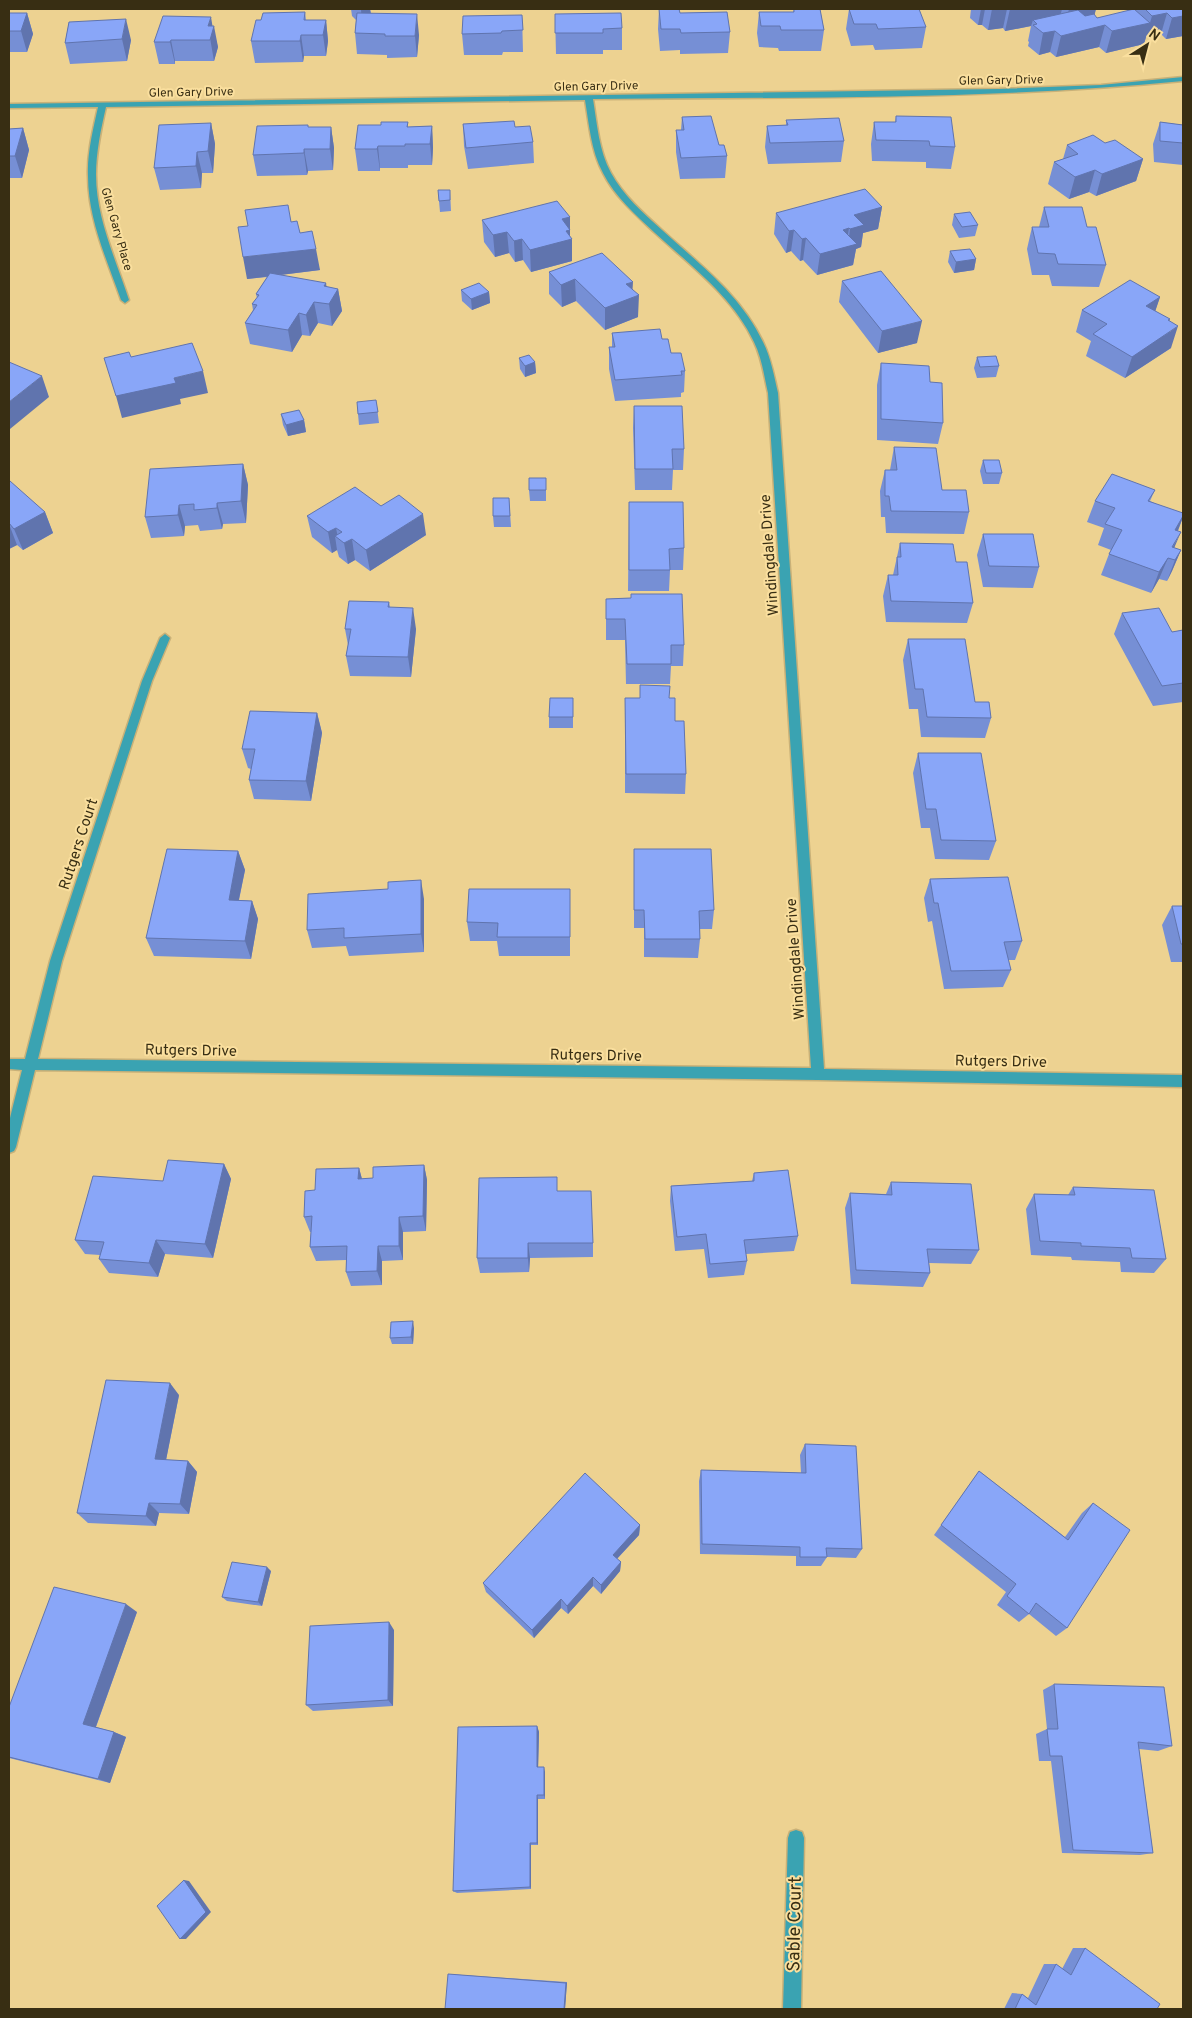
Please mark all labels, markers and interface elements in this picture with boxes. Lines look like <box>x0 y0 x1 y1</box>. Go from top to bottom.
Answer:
north arrow <box>1122 20 1172 70</box>
text: N <box>1145 26 1163 46</box>
street label: Glen Gary Drive <box>959 72 1043 90</box>
street label: Glen Gary Drive <box>554 78 638 96</box>
street label: Glen Gary Drive <box>149 84 233 102</box>
street label: Glen Gary Place <box>97 186 136 273</box>
street label: Windingdale Drive <box>757 494 784 616</box>
street label: Rutgers Court <box>56 796 103 893</box>
street label: Windingdale Drive <box>783 898 810 1020</box>
street label: Rutgers Drive <box>145 1041 237 1062</box>
street label: Rutgers Drive <box>550 1046 642 1067</box>
street label: Rutgers Drive <box>955 1052 1047 1073</box>
street label: Sable Court <box>783 1876 808 1972</box>

